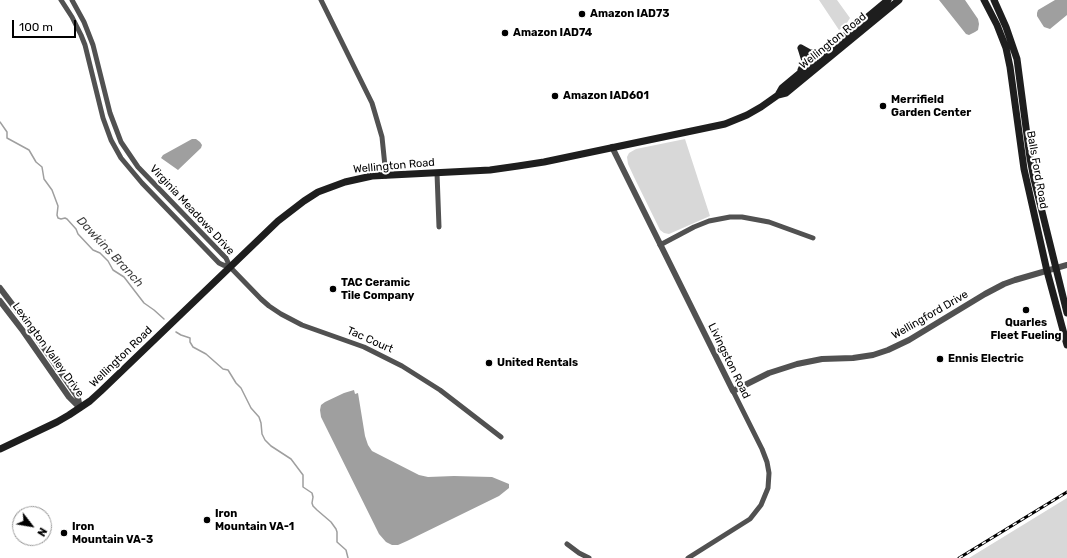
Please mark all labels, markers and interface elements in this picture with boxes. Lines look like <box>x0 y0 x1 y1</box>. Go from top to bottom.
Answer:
place label: Amazon IAD73 <box>590 7 669 21</box>
marker: Amazon IAD73 <box>577 9 587 19</box>
street label: Wellington Road <box>797 10 869 72</box>
scale bar <box>14 12 78 38</box>
text: 100 m <box>19 20 53 34</box>
place label: Amazon IAD74 <box>513 26 592 40</box>
marker: Amazon IAD74 <box>500 28 510 38</box>
place label: Amazon IAD601 <box>563 89 649 103</box>
marker: Amazon IAD601 <box>550 91 560 101</box>
place label: Merrifield Garden Center <box>891 93 971 119</box>
marker: Merrifield Garden Center <box>878 101 888 111</box>
street label: Balls Ford Road <box>1024 130 1050 210</box>
street label: Wellington Road <box>353 156 435 176</box>
street label: Virginia Meadows Drive <box>147 162 237 258</box>
water label: Dawkins Branch <box>74 214 146 290</box>
place label: TAC Ceramic Tile Company <box>341 276 414 302</box>
marker: TAC Ceramic Tile Company <box>328 284 338 294</box>
street label: Wellingford Drive <box>889 288 971 342</box>
street label: Lexington Valley Drive <box>9 300 87 400</box>
marker: Quarles Fleet Fueling <box>1021 305 1031 315</box>
place label: Quarles Fleet Fueling <box>990 316 1062 342</box>
street label: Livingston Road <box>705 321 753 401</box>
street label: Wellington Road <box>87 324 155 390</box>
street label: Tac Court <box>345 324 395 356</box>
place label: Ennis Electric <box>948 352 1024 366</box>
marker: Ennis Electric <box>935 354 945 364</box>
place label: United Rentals <box>497 356 578 370</box>
marker: United Rentals <box>484 358 494 368</box>
north arrow <box>12 506 52 546</box>
place label: Iron Mountain VA-1 <box>215 507 294 533</box>
marker: Iron Mountain VA-1 <box>202 515 212 525</box>
place label: Iron Mountain VA-3 <box>72 520 153 546</box>
text: N <box>34 525 49 539</box>
marker: Iron Mountain VA-3 <box>59 528 69 538</box>

